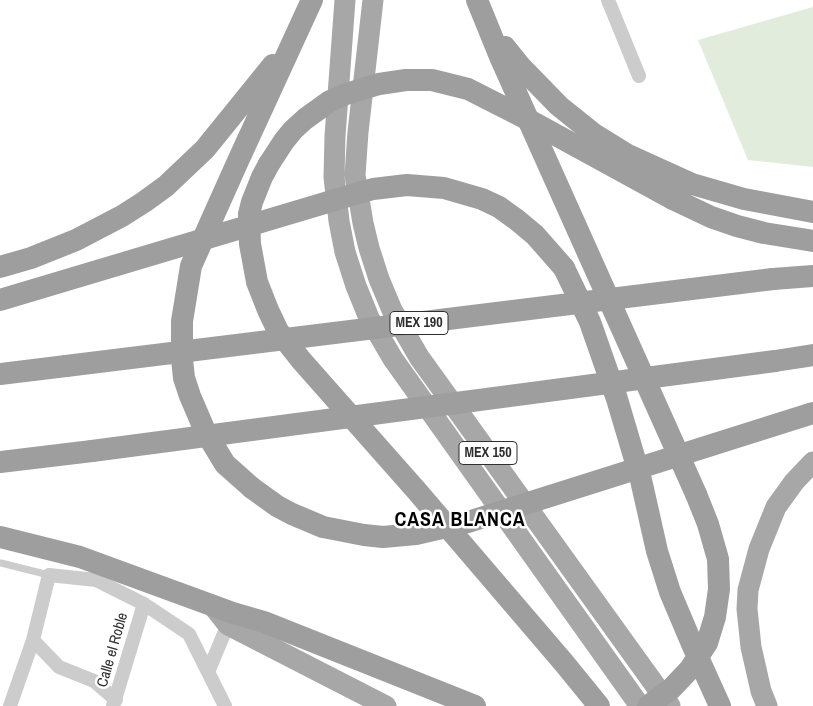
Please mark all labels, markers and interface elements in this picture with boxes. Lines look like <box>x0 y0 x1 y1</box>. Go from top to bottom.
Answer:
road number: MEX 190 <box>390 312 448 334</box>
road number: MEX 150 <box>459 442 517 464</box>
district label: CASA BLANCA <box>393 509 527 533</box>
street label: Calle el Roble <box>94 611 132 689</box>

